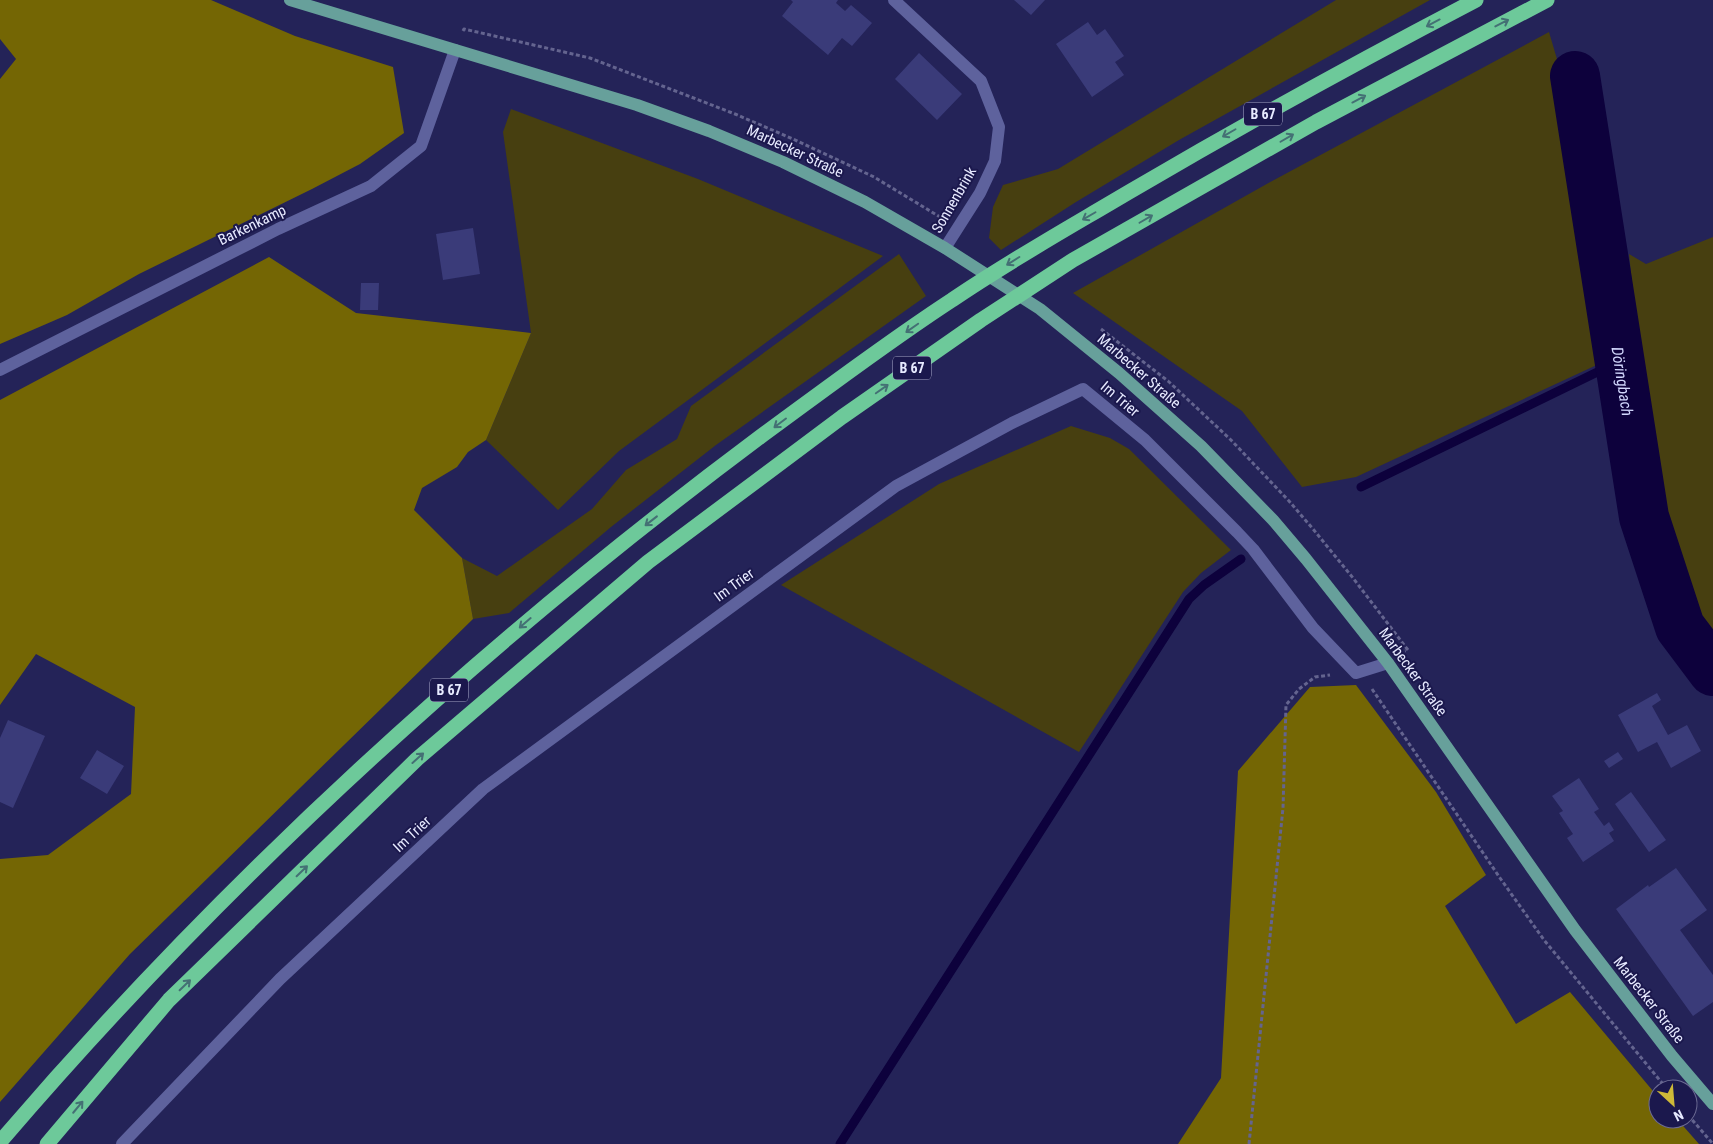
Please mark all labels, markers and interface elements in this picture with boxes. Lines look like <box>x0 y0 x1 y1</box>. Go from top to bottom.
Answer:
one-way arrow <box>1426 18 1441 28</box>
one-way arrow <box>1494 18 1509 27</box>
one-way arrow <box>1351 94 1366 104</box>
road number: B 67 <box>1244 102 1282 126</box>
street label: Marbecker Straße <box>744 121 846 181</box>
one-way arrow <box>1222 129 1236 139</box>
one-way arrow <box>1280 133 1294 143</box>
street label: Sonnenbrink <box>928 163 980 236</box>
street label: Barkenkamp <box>215 201 289 249</box>
one-way arrow <box>1082 211 1096 221</box>
one-way arrow <box>1139 213 1153 223</box>
one-way arrow <box>1006 256 1020 267</box>
one-way arrow <box>905 323 919 333</box>
street label: Marbecker Straße <box>1094 330 1184 412</box>
water label: Döringbach <box>1608 345 1638 417</box>
road number: B 67 <box>893 356 931 379</box>
street label: Im Trier <box>1097 378 1143 421</box>
one-way arrow <box>875 384 889 394</box>
one-way arrow <box>774 417 787 428</box>
one-way arrow <box>645 515 658 526</box>
street label: Im Trier <box>710 564 758 606</box>
one-way arrow <box>518 618 531 629</box>
street label: Marbecker Straße <box>1375 624 1451 720</box>
road number: B 67 <box>430 678 468 702</box>
one-way arrow <box>412 752 425 764</box>
street label: Im Trier <box>389 812 435 856</box>
one-way arrow <box>295 865 308 877</box>
street label: Marbecker Straße <box>1610 953 1688 1047</box>
one-way arrow <box>179 978 191 991</box>
north arrow <box>1648 1079 1698 1129</box>
one-way arrow <box>73 1101 84 1114</box>
text: N <box>1671 1107 1686 1125</box>

